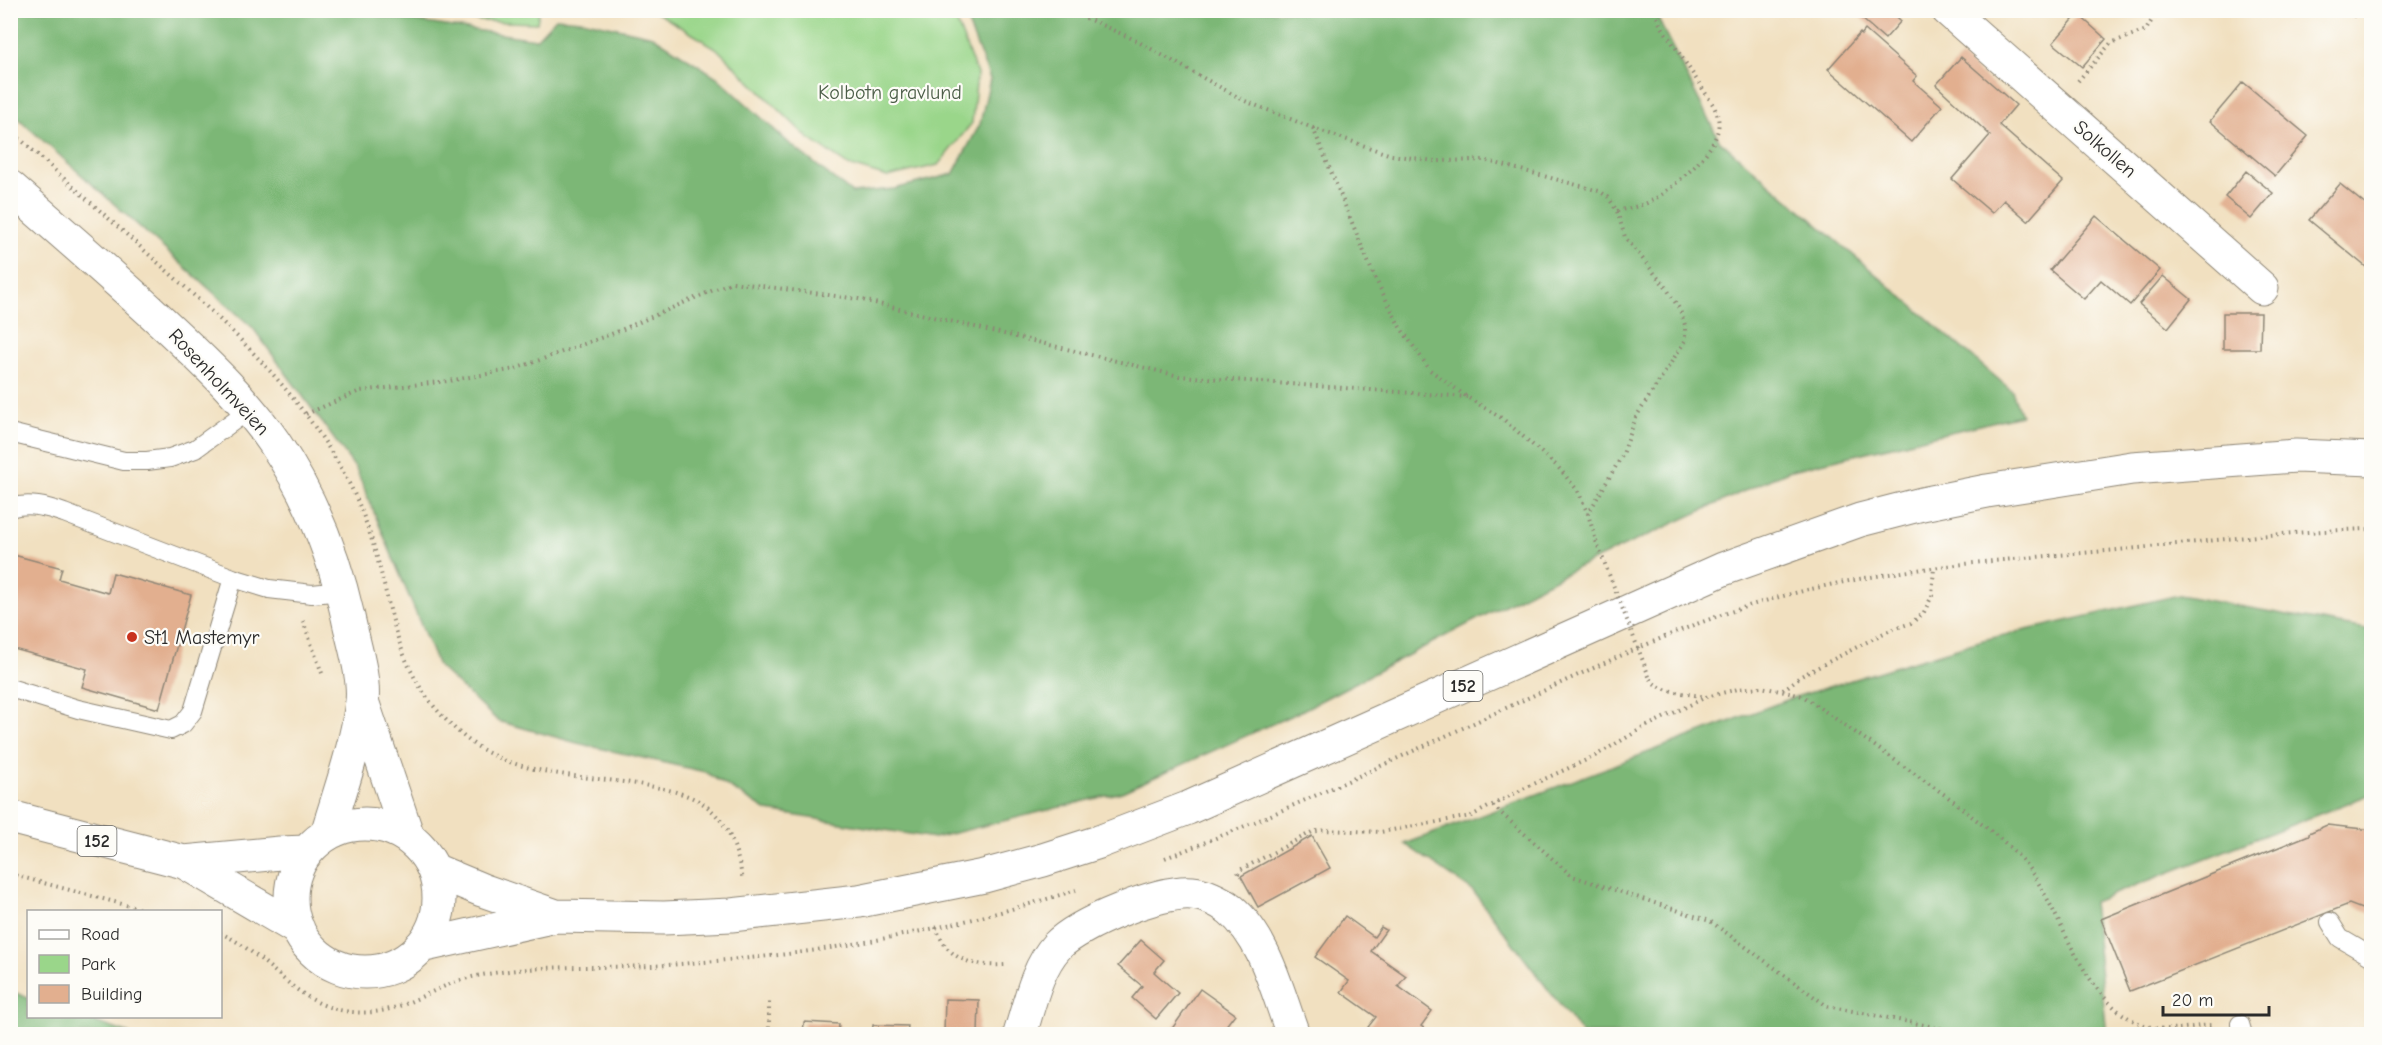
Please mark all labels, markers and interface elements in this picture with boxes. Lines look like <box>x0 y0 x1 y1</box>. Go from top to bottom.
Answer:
park label: Kolbotn gravlund <box>818 81 962 104</box>
street label: Solkollen <box>2069 115 2141 183</box>
street label: Rosenholmveien <box>164 324 274 440</box>
place label: St1 Mastemyr <box>144 626 259 649</box>
marker: St1 Mastemyr <box>125 630 139 644</box>
road number: 152 <box>1444 671 1482 701</box>
road number: 152 <box>78 826 116 856</box>
legend <box>27 910 222 1018</box>
text: Road <box>81 924 120 945</box>
text: Park <box>81 954 116 975</box>
scale bar <box>2163 979 2270 1017</box>
text: Building <box>81 984 143 1005</box>
text: 20 m <box>2172 990 2213 1011</box>

